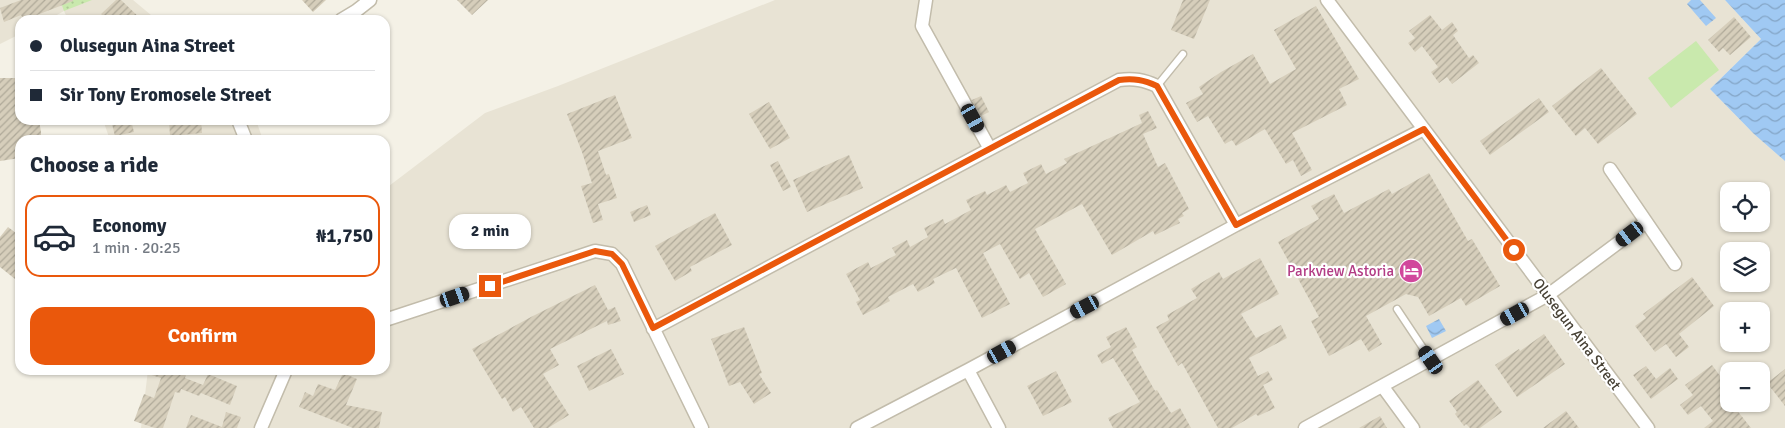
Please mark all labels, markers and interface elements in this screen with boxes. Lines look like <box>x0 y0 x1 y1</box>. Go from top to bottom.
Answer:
text: Olusegun Aina Street <box>60 34 235 58</box>
text: Sir Tony Eromosele Street <box>60 83 271 107</box>
car <box>959 101 986 135</box>
text: Choose a ride <box>30 151 158 178</box>
map controls <box>1720 182 1770 412</box>
button: locate <box>1720 182 1770 232</box>
icon: car <box>32 214 77 259</box>
text: Economy <box>92 214 166 238</box>
callout: 2 min <box>449 214 531 248</box>
car <box>1613 219 1646 249</box>
text: 2 min <box>471 221 509 241</box>
text: ₦1,750 <box>316 224 373 248</box>
text: 1 min · 20:25 <box>92 238 181 258</box>
route start <box>1503 239 1525 261</box>
button: layers <box>1720 242 1770 292</box>
hotel icon: Parkview Astoria <box>1398 258 1424 284</box>
place label: Parkview Astoria <box>1287 262 1394 280</box>
route end <box>479 275 501 297</box>
street label: Olusegun Aina Street <box>1529 275 1625 393</box>
car <box>438 285 471 309</box>
car <box>1068 293 1101 321</box>
car <box>1498 300 1531 328</box>
button: + <box>1720 302 1770 352</box>
button: Confirm <box>30 307 375 365</box>
car <box>985 338 1018 366</box>
car <box>1416 343 1445 377</box>
button: − <box>1720 362 1770 412</box>

